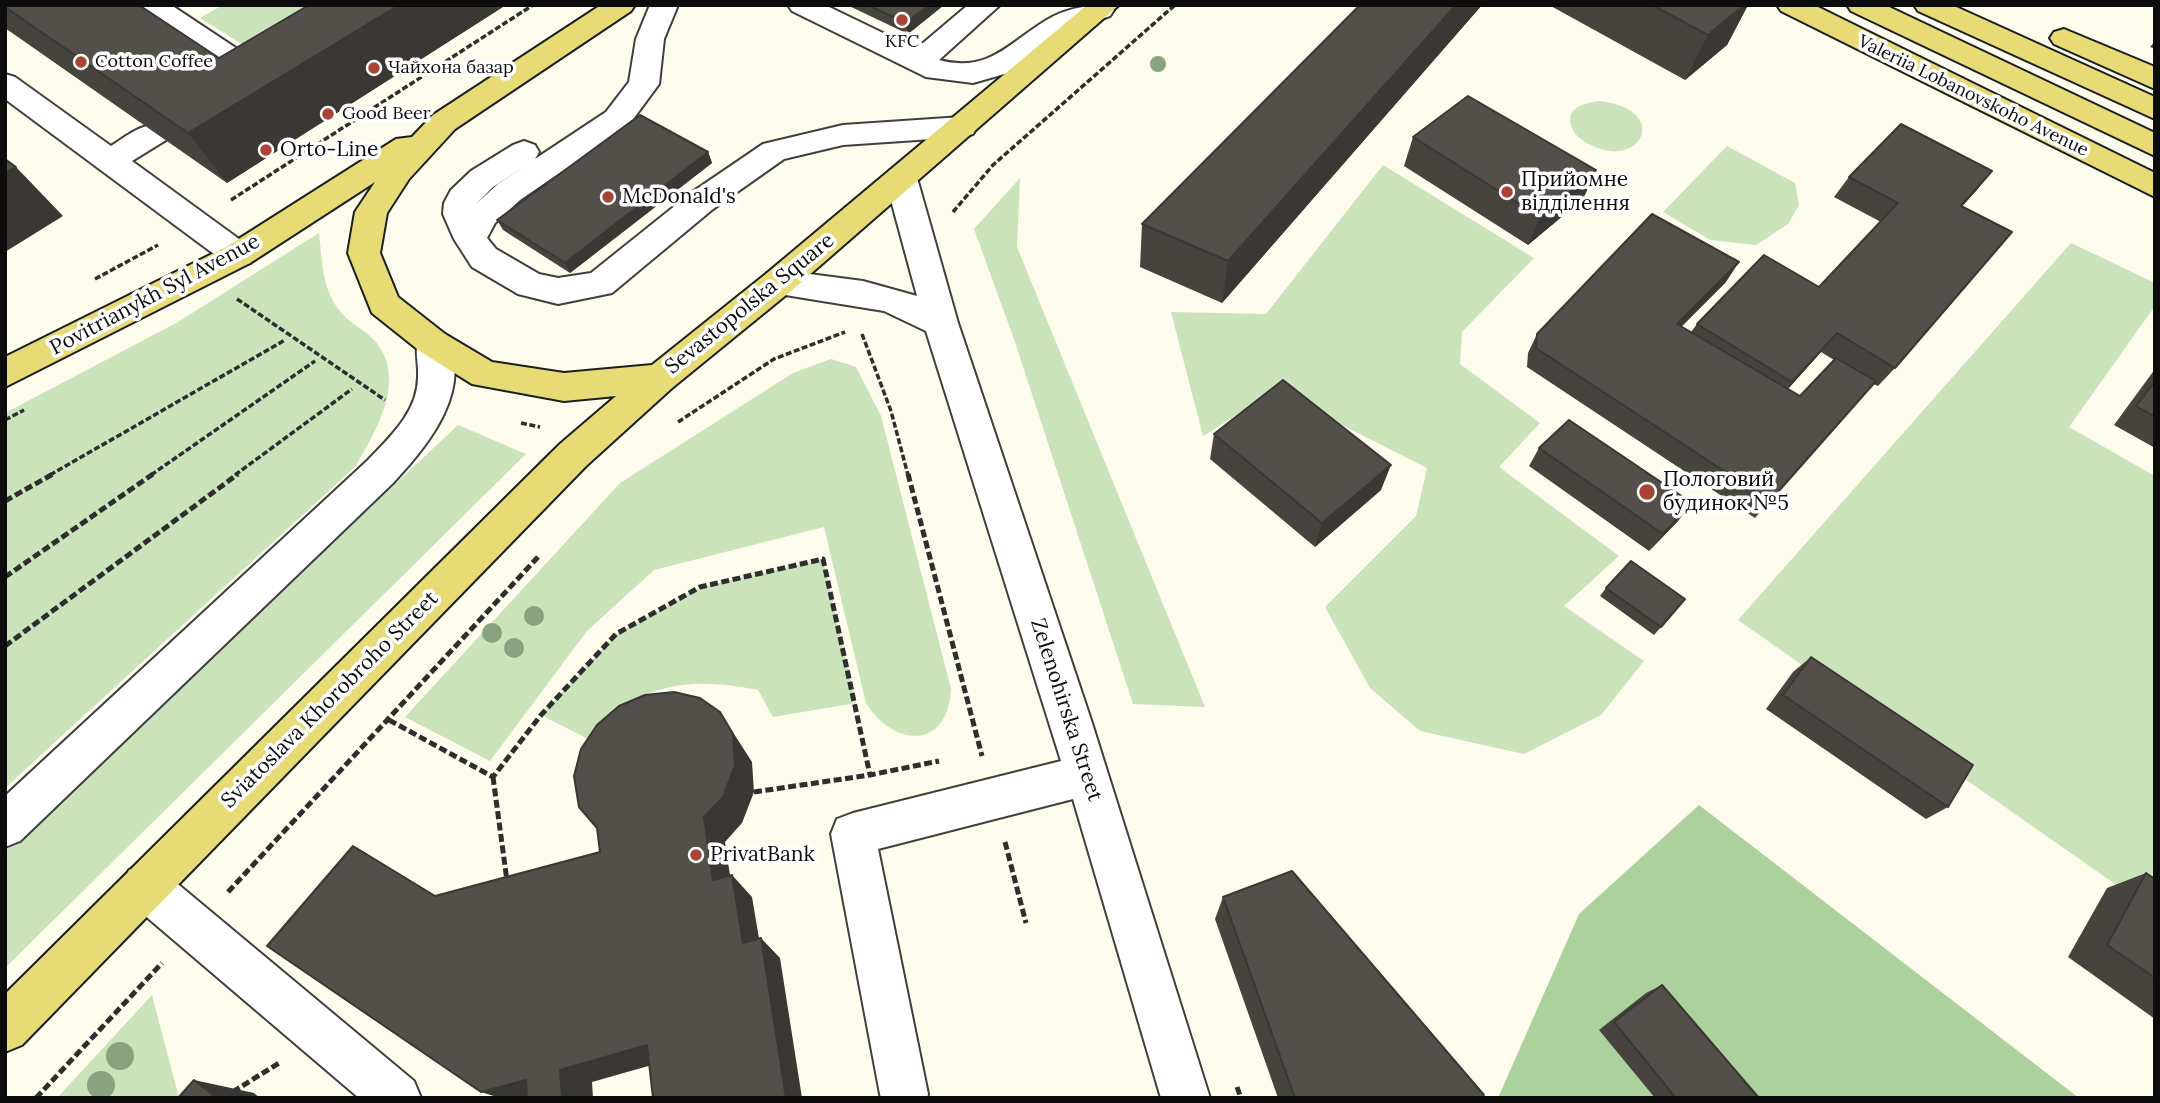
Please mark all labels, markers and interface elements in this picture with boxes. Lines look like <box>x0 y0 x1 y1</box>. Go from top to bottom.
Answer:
marker: KFC <box>894 12 910 28</box>
place label: KFC <box>885 31 919 53</box>
street label: Valeriia Lobanovskoho Avenue <box>1854 31 2092 161</box>
place label: Cotton Coffee <box>95 51 213 73</box>
marker: Cotton Coffee <box>73 54 89 70</box>
place label: Чайхона базар <box>388 57 514 79</box>
marker: Чайхона базар <box>366 60 382 76</box>
place label: Good Beer <box>342 103 431 125</box>
marker: Good Beer <box>320 106 336 122</box>
place label: Orto-Line <box>280 137 378 163</box>
marker: Orto-Line <box>258 142 274 158</box>
place label: Прийомне відділення <box>1521 167 1630 217</box>
place label: McDonald's <box>622 184 736 210</box>
marker: Прийомне відділення <box>1499 184 1515 200</box>
marker: McDonald's <box>600 189 616 205</box>
street label: Sevastopolska Square <box>660 228 840 380</box>
street label: Povitrianykh Syl Avenue <box>46 229 264 361</box>
place label: Пологовий будинок №5 <box>1663 467 1789 517</box>
marker: Пологовий будинок №5 <box>1637 482 1657 502</box>
street label: Sviatoslava Khorobroho Street <box>216 586 444 814</box>
street label: Zelenohirska Street <box>1025 615 1107 805</box>
place label: PrivatBank <box>710 842 815 868</box>
marker: PrivatBank <box>688 847 704 863</box>

